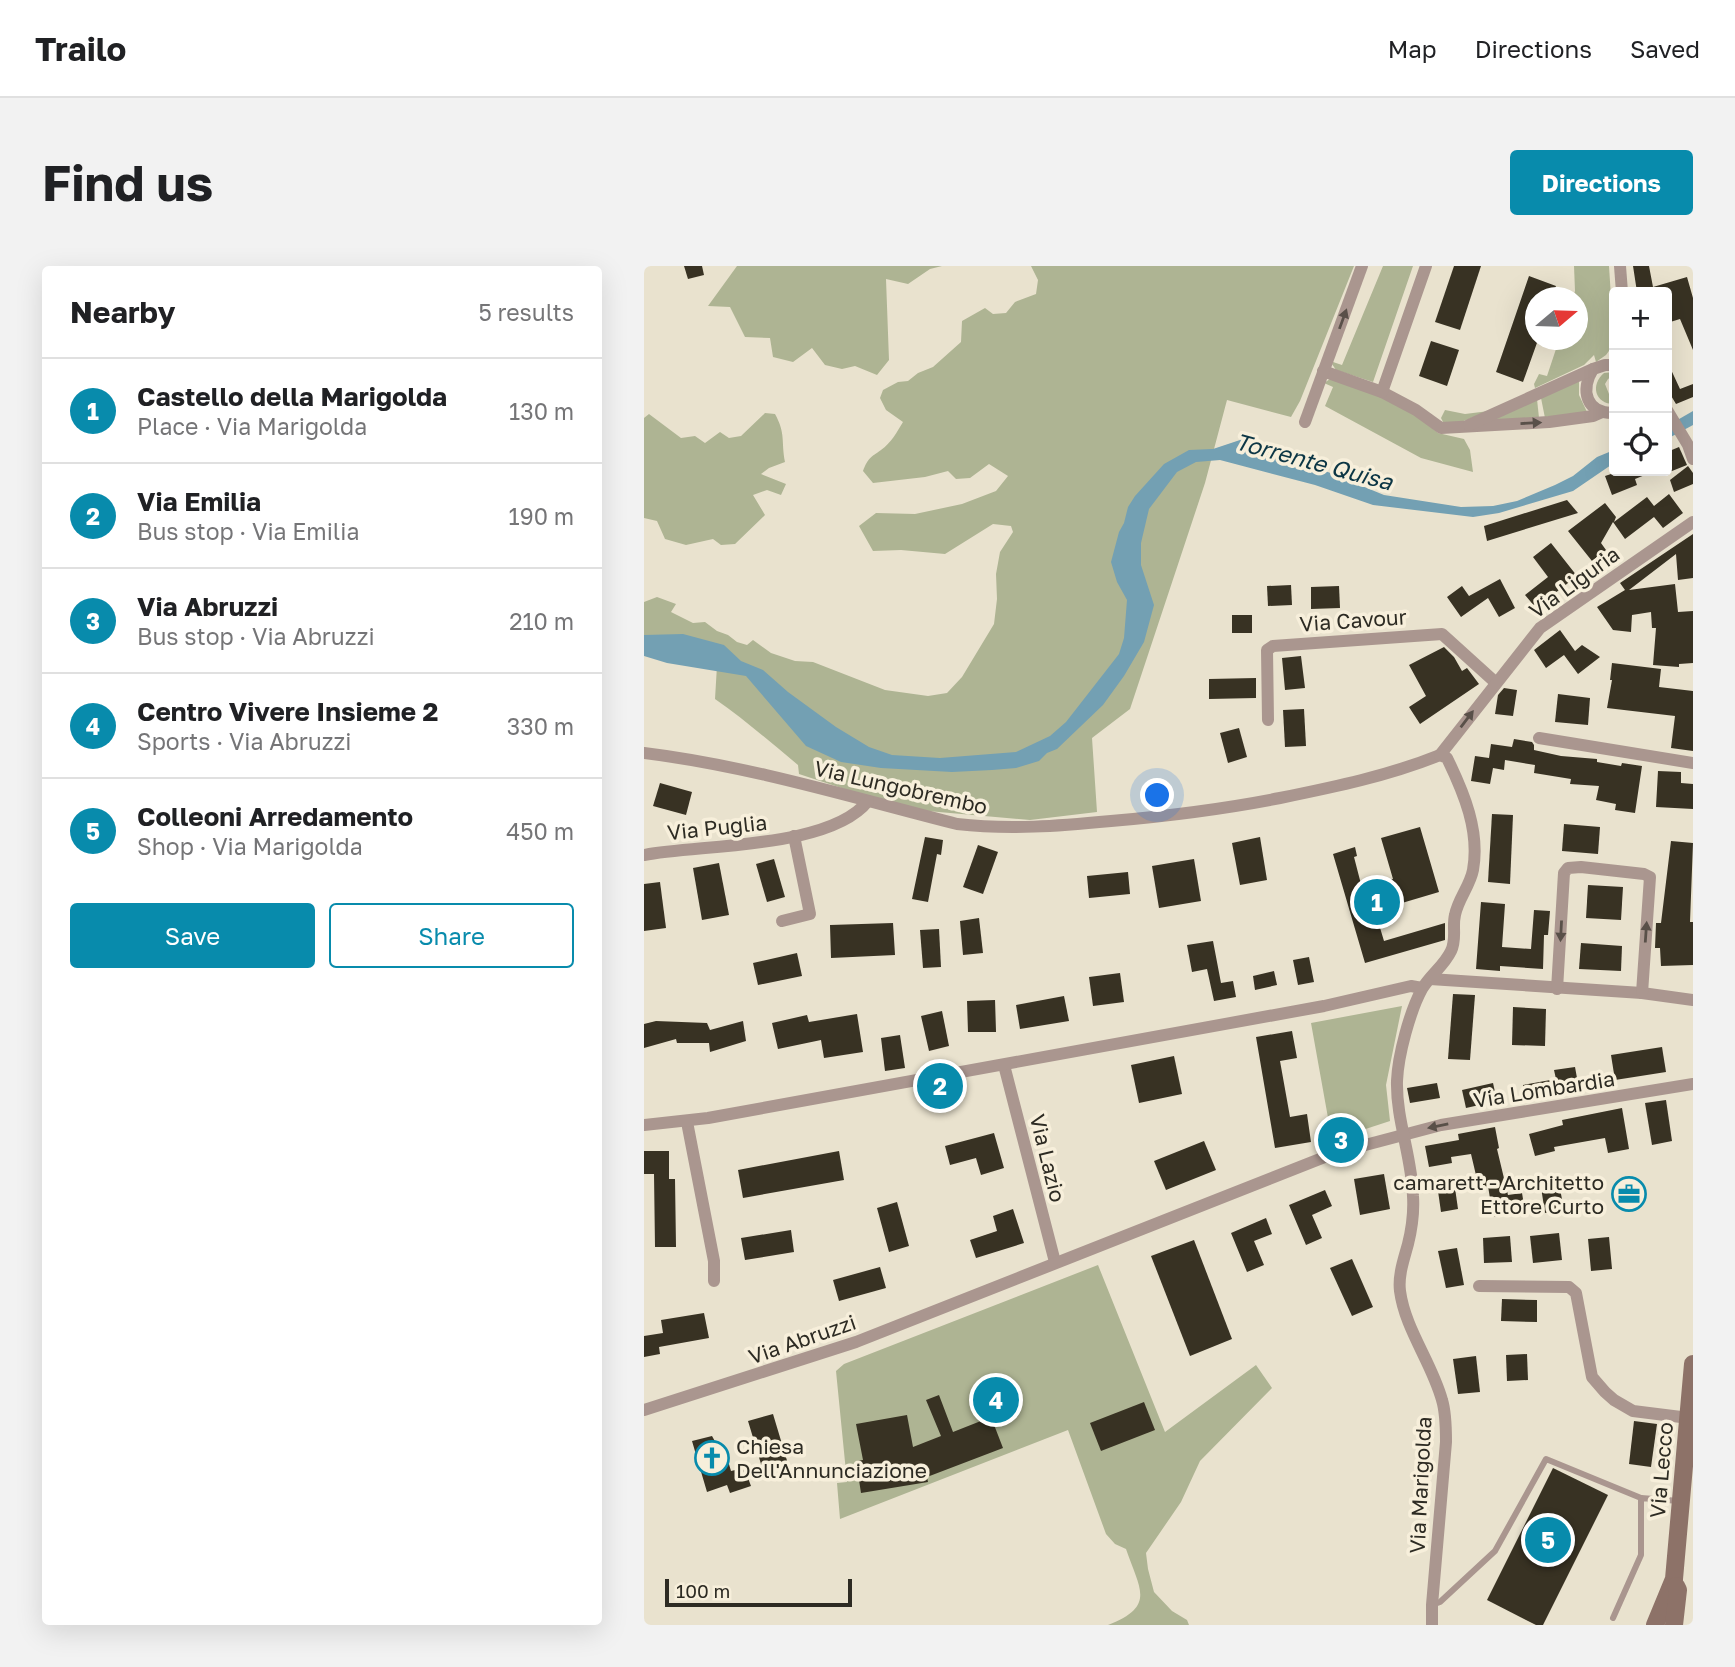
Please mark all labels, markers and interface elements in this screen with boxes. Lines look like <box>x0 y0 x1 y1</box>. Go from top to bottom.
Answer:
text: Trailo <box>35 29 126 68</box>
text: Map <box>1388 34 1437 63</box>
text: Directions <box>1475 34 1592 63</box>
text: Saved <box>1630 34 1700 63</box>
button: Directions <box>1510 150 1693 215</box>
text: Find us <box>42 153 213 212</box>
north arrow <box>1525 287 1588 350</box>
map controls <box>1609 287 1672 476</box>
button: + <box>1609 287 1672 350</box>
text: Nearby <box>70 294 175 330</box>
text: 5 results <box>478 298 574 326</box>
one-way arrow <box>1337 308 1348 329</box>
button: − <box>1609 350 1672 413</box>
text: Castello della Marigolda <box>137 381 447 412</box>
text: 1 <box>87 397 99 425</box>
text: 130 m <box>509 397 574 425</box>
text: Place · Via Marigolda <box>137 412 367 440</box>
button: locate <box>1609 413 1672 476</box>
one-way arrow <box>1521 418 1543 429</box>
water label: Torrente Quisa <box>1232 427 1397 496</box>
text: Via Emilia <box>137 486 261 517</box>
text: 2 <box>86 502 100 530</box>
text: 190 m <box>509 502 574 530</box>
text: Bus stop · Via Emilia <box>137 517 359 545</box>
street label: Via Liguria <box>1524 540 1624 624</box>
text: Via Abruzzi <box>137 591 278 622</box>
street label: Via Cavour <box>1299 603 1407 637</box>
text: 3 <box>86 607 100 635</box>
text: 210 m <box>509 607 574 635</box>
text: Bus stop · Via Abruzzi <box>137 622 375 650</box>
text: Centro Vivere Insieme 2 <box>137 696 438 727</box>
one-way arrow <box>1460 710 1475 728</box>
text: 4 <box>86 712 100 740</box>
text: 330 m <box>507 712 574 740</box>
text: Sports · Via Abruzzi <box>137 727 352 755</box>
street label: Via Lungobrembo <box>812 754 990 820</box>
your location <box>1140 778 1174 812</box>
text: Colleoni Arredamento <box>137 801 413 832</box>
street label: Via Puglia <box>666 809 768 845</box>
text: 5 <box>86 817 100 845</box>
text: 450 m <box>506 817 574 845</box>
text: Shop · Via Marigolda <box>137 832 363 860</box>
pin: 1 <box>1354 876 1400 928</box>
button: Save <box>70 903 315 968</box>
button: Share <box>329 903 574 968</box>
one-way arrow <box>1555 920 1566 942</box>
one-way arrow <box>1641 921 1652 943</box>
pin: 2 <box>917 1060 963 1112</box>
street label: Via Lombardia <box>1471 1065 1617 1113</box>
street label: Via Lazio <box>1025 1111 1071 1205</box>
pin: 3 <box>1318 1114 1364 1166</box>
one-way arrow <box>1427 1121 1449 1132</box>
place label: camarett - Architetto Ettore Curto <box>1393 1169 1604 1219</box>
office icon: camarett - Architetto Ettore Curto <box>1610 1175 1648 1213</box>
street label: Via Abruzzi <box>745 1308 859 1370</box>
pin: 4 <box>973 1374 1019 1426</box>
street label: Via Marigolda <box>1403 1416 1437 1554</box>
street label: Via Lecco <box>1644 1421 1678 1519</box>
place label: Chiesa Dell'Annunciazione <box>736 1433 927 1483</box>
church icon: Chiesa Dell'Annunciazione <box>693 1439 731 1477</box>
pin: 5 <box>1525 1514 1571 1566</box>
scale bar <box>665 1576 852 1608</box>
text: 100 m <box>676 1579 730 1602</box>

